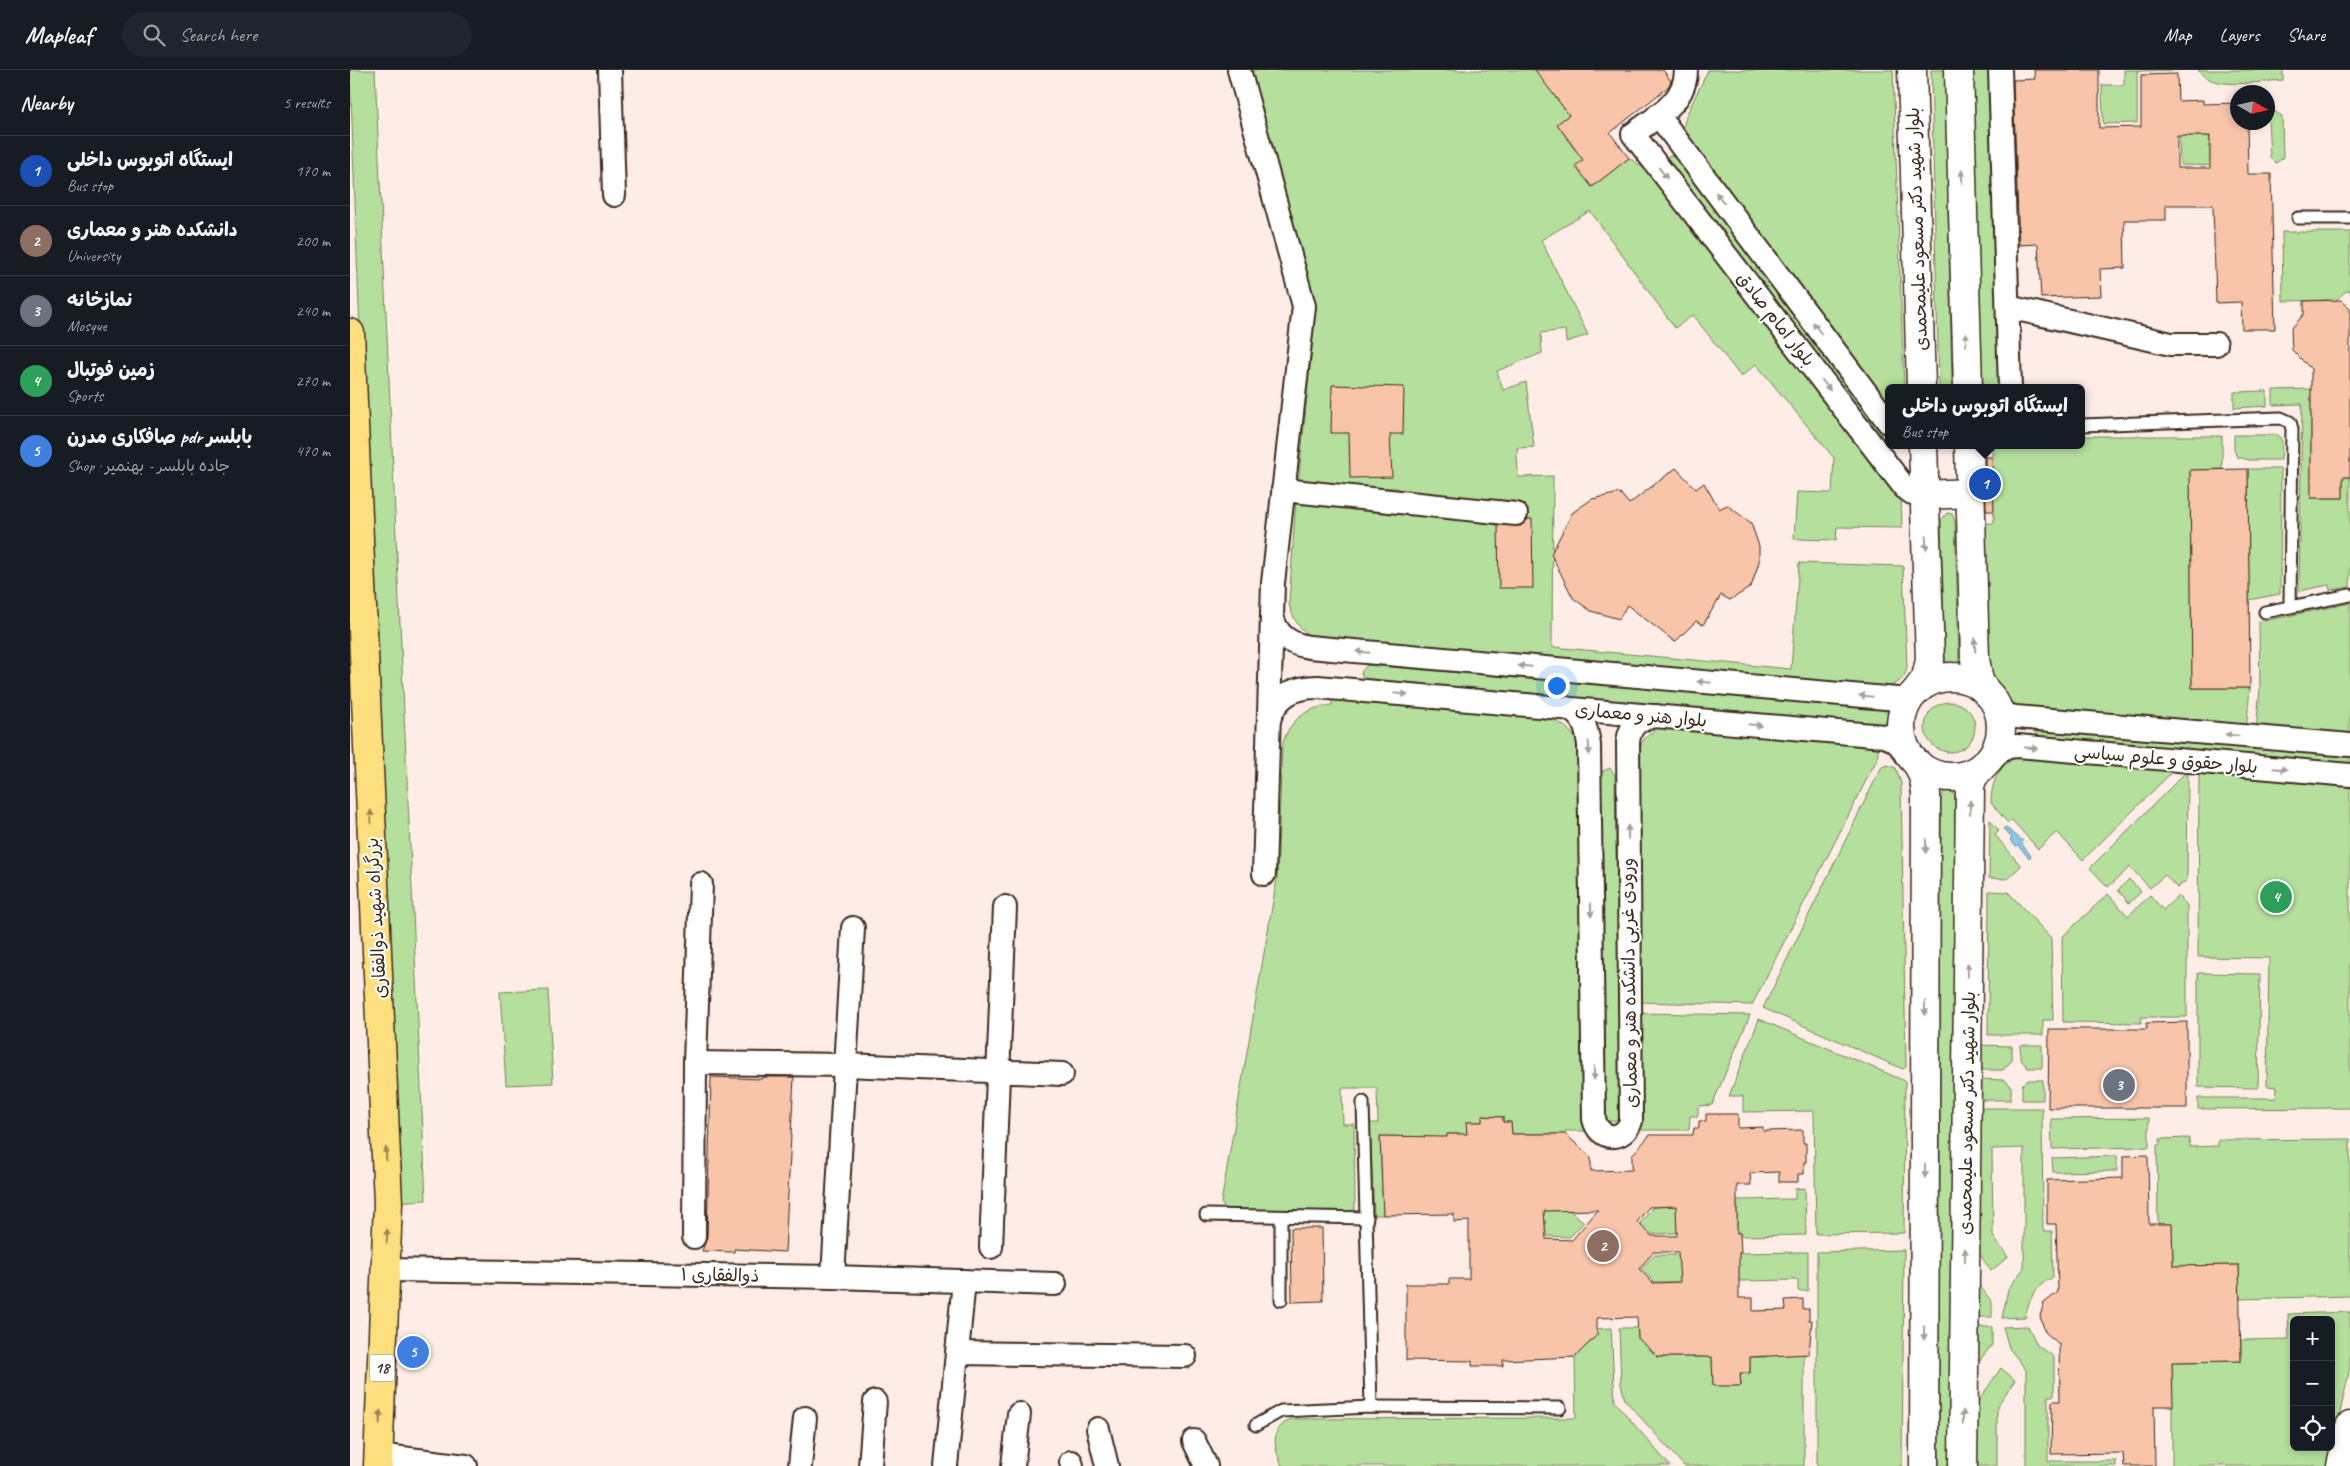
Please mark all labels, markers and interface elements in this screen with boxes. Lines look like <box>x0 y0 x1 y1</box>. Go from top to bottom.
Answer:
search box <box>122 12 472 57</box>
text: Mapleaf <box>25 20 92 50</box>
icon: search <box>140 21 168 49</box>
text: Search here <box>180 23 257 47</box>
text: Map <box>2164 24 2192 46</box>
text: Layers <box>2220 24 2259 46</box>
text: Share <box>2287 24 2325 46</box>
north arrow <box>2230 85 2275 130</box>
text: Nearby <box>20 90 73 116</box>
text: 5 results <box>283 93 330 113</box>
street label: بلوار شهید دکتر مسعود علیمحمدی <box>1902 107 1933 351</box>
text: ایستگاه اتوبوس داخلی <box>67 148 233 172</box>
text: 1 <box>32 161 40 181</box>
text: 170 m <box>296 161 330 181</box>
one-way arrow <box>1657 166 1668 179</box>
one-way arrow <box>1957 168 1965 184</box>
text: Bus stop <box>67 176 113 196</box>
one-way arrow <box>1715 191 1725 205</box>
text: دانشکده هنر و معماری <box>67 218 238 242</box>
text: 2 <box>32 231 40 251</box>
text: 200 m <box>296 231 330 251</box>
text: University <box>67 246 120 266</box>
street label: بلوار امام صادق <box>1730 267 1820 373</box>
text: نمازخانه <box>67 288 132 312</box>
text: 3 <box>32 301 40 321</box>
text: 240 m <box>296 301 330 321</box>
text: Mosque <box>67 316 107 336</box>
one-way arrow <box>1812 322 1823 335</box>
one-way arrow <box>1962 331 1970 347</box>
text: زمین فوتبال <box>67 358 155 382</box>
text: 4 <box>32 371 40 391</box>
text: 270 m <box>296 371 330 391</box>
one-way arrow <box>1820 378 1831 391</box>
popup <box>1885 384 2085 449</box>
text: Sports <box>67 386 103 406</box>
text: ایستگاه اتوبوس داخلی <box>1902 394 2068 418</box>
text: Bus stop <box>1902 422 1948 442</box>
text: صافکاری مدرن pdr بابلسر <box>67 425 252 449</box>
text: 5 <box>33 441 39 461</box>
text: 470 m <box>296 441 330 461</box>
text: Shop · جاده بابلسر - بهنمیر <box>67 456 230 476</box>
pin: 1 <box>1969 465 2001 503</box>
one-way arrow <box>1923 536 1931 552</box>
one-way arrow <box>1971 637 1979 653</box>
one-way arrow <box>1354 647 1370 655</box>
one-way arrow <box>1516 662 1532 670</box>
your location <box>1544 673 1570 699</box>
one-way arrow <box>1696 677 1712 685</box>
one-way arrow <box>1393 690 1409 698</box>
one-way arrow <box>1857 692 1873 700</box>
street label: بلوار هنر و معماری <box>1574 698 1708 732</box>
one-way arrow <box>1747 721 1763 729</box>
one-way arrow <box>2223 731 2239 739</box>
one-way arrow <box>1585 740 1593 756</box>
street label: بلوار حقوق و علوم سیاسی <box>2073 740 2259 781</box>
one-way arrow <box>2023 744 2039 752</box>
one-way arrow <box>2272 765 2288 773</box>
one-way arrow <box>1966 799 1974 815</box>
one-way arrow <box>367 808 375 824</box>
one-way arrow <box>1624 824 1632 840</box>
street label: بزرگراه شهید ذوالفقاری <box>361 837 391 999</box>
one-way arrow <box>1922 838 1930 854</box>
street label: ورودی غربی دانشکده هنر و معماری <box>1616 858 1642 1108</box>
pin: 4 <box>2260 878 2292 916</box>
one-way arrow <box>1587 902 1595 918</box>
one-way arrow <box>1964 962 1972 978</box>
street label: بلوار شهید دکتر مسعود علیمحمدی <box>1954 991 1981 1235</box>
one-way arrow <box>1921 1000 1929 1016</box>
one-way arrow <box>1590 1065 1598 1081</box>
pin: 3 <box>2103 1066 2135 1104</box>
one-way arrow <box>382 1146 390 1162</box>
one-way arrow <box>1921 1163 1929 1179</box>
pin: 2 <box>1587 1227 1619 1265</box>
one-way arrow <box>383 1228 391 1244</box>
one-way arrow <box>1961 1247 1969 1263</box>
street label: ذوالفقاری ۱ <box>681 1263 759 1287</box>
map controls <box>2290 1316 2335 1451</box>
button: + <box>2290 1316 2335 1361</box>
one-way arrow <box>1920 1325 1928 1341</box>
pin: 5 <box>397 1333 429 1371</box>
road number: 18 <box>370 1355 394 1382</box>
button: − <box>2290 1361 2335 1406</box>
button: locate <box>2290 1406 2335 1451</box>
one-way arrow <box>376 1409 384 1425</box>
one-way arrow <box>1959 1409 1967 1425</box>

